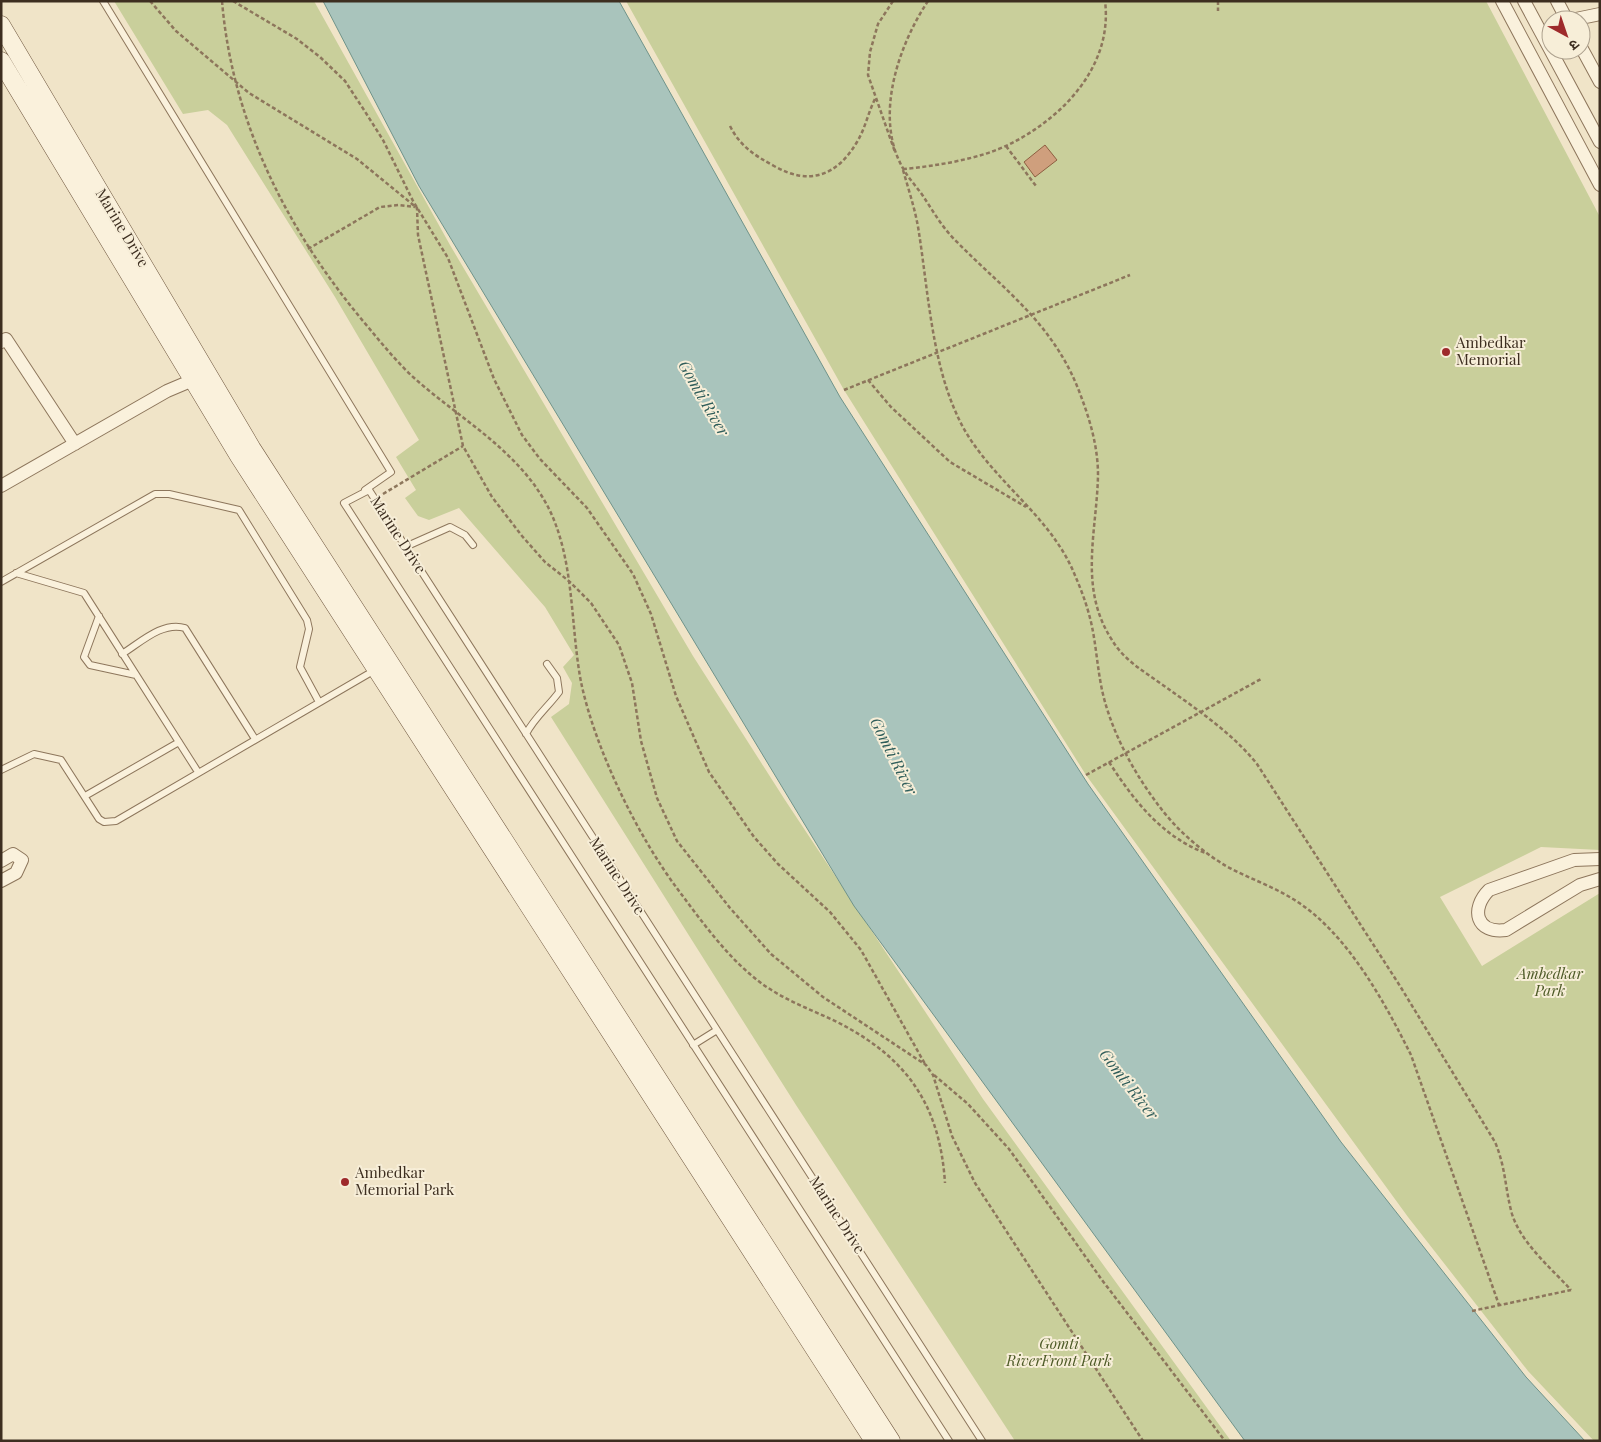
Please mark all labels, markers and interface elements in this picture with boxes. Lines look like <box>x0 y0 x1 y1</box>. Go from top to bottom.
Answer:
north arrow <box>1541 10 1591 60</box>
text: उ <box>1565 35 1584 56</box>
street label: Marine Drive <box>91 184 154 271</box>
place label: Ambedkar Memorial <box>1455 332 1526 369</box>
marker: Ambedkar Memorial <box>1440 346 1452 358</box>
water label: Gomti River <box>674 356 735 440</box>
street label: Marine Drive <box>366 492 431 577</box>
water label: Gomti River <box>866 714 923 799</box>
street label: Marine Drive <box>585 833 650 918</box>
park label: Ambedkar Park <box>1515 963 1583 1000</box>
water label: Gomti River <box>1095 1044 1164 1124</box>
place label: Ambedkar Memorial Park <box>354 1162 455 1199</box>
street label: Marine Drive <box>805 1172 870 1257</box>
marker: Ambedkar Memorial Park <box>339 1176 351 1188</box>
park label: Gomti RiverFront Park <box>1005 1333 1112 1370</box>

